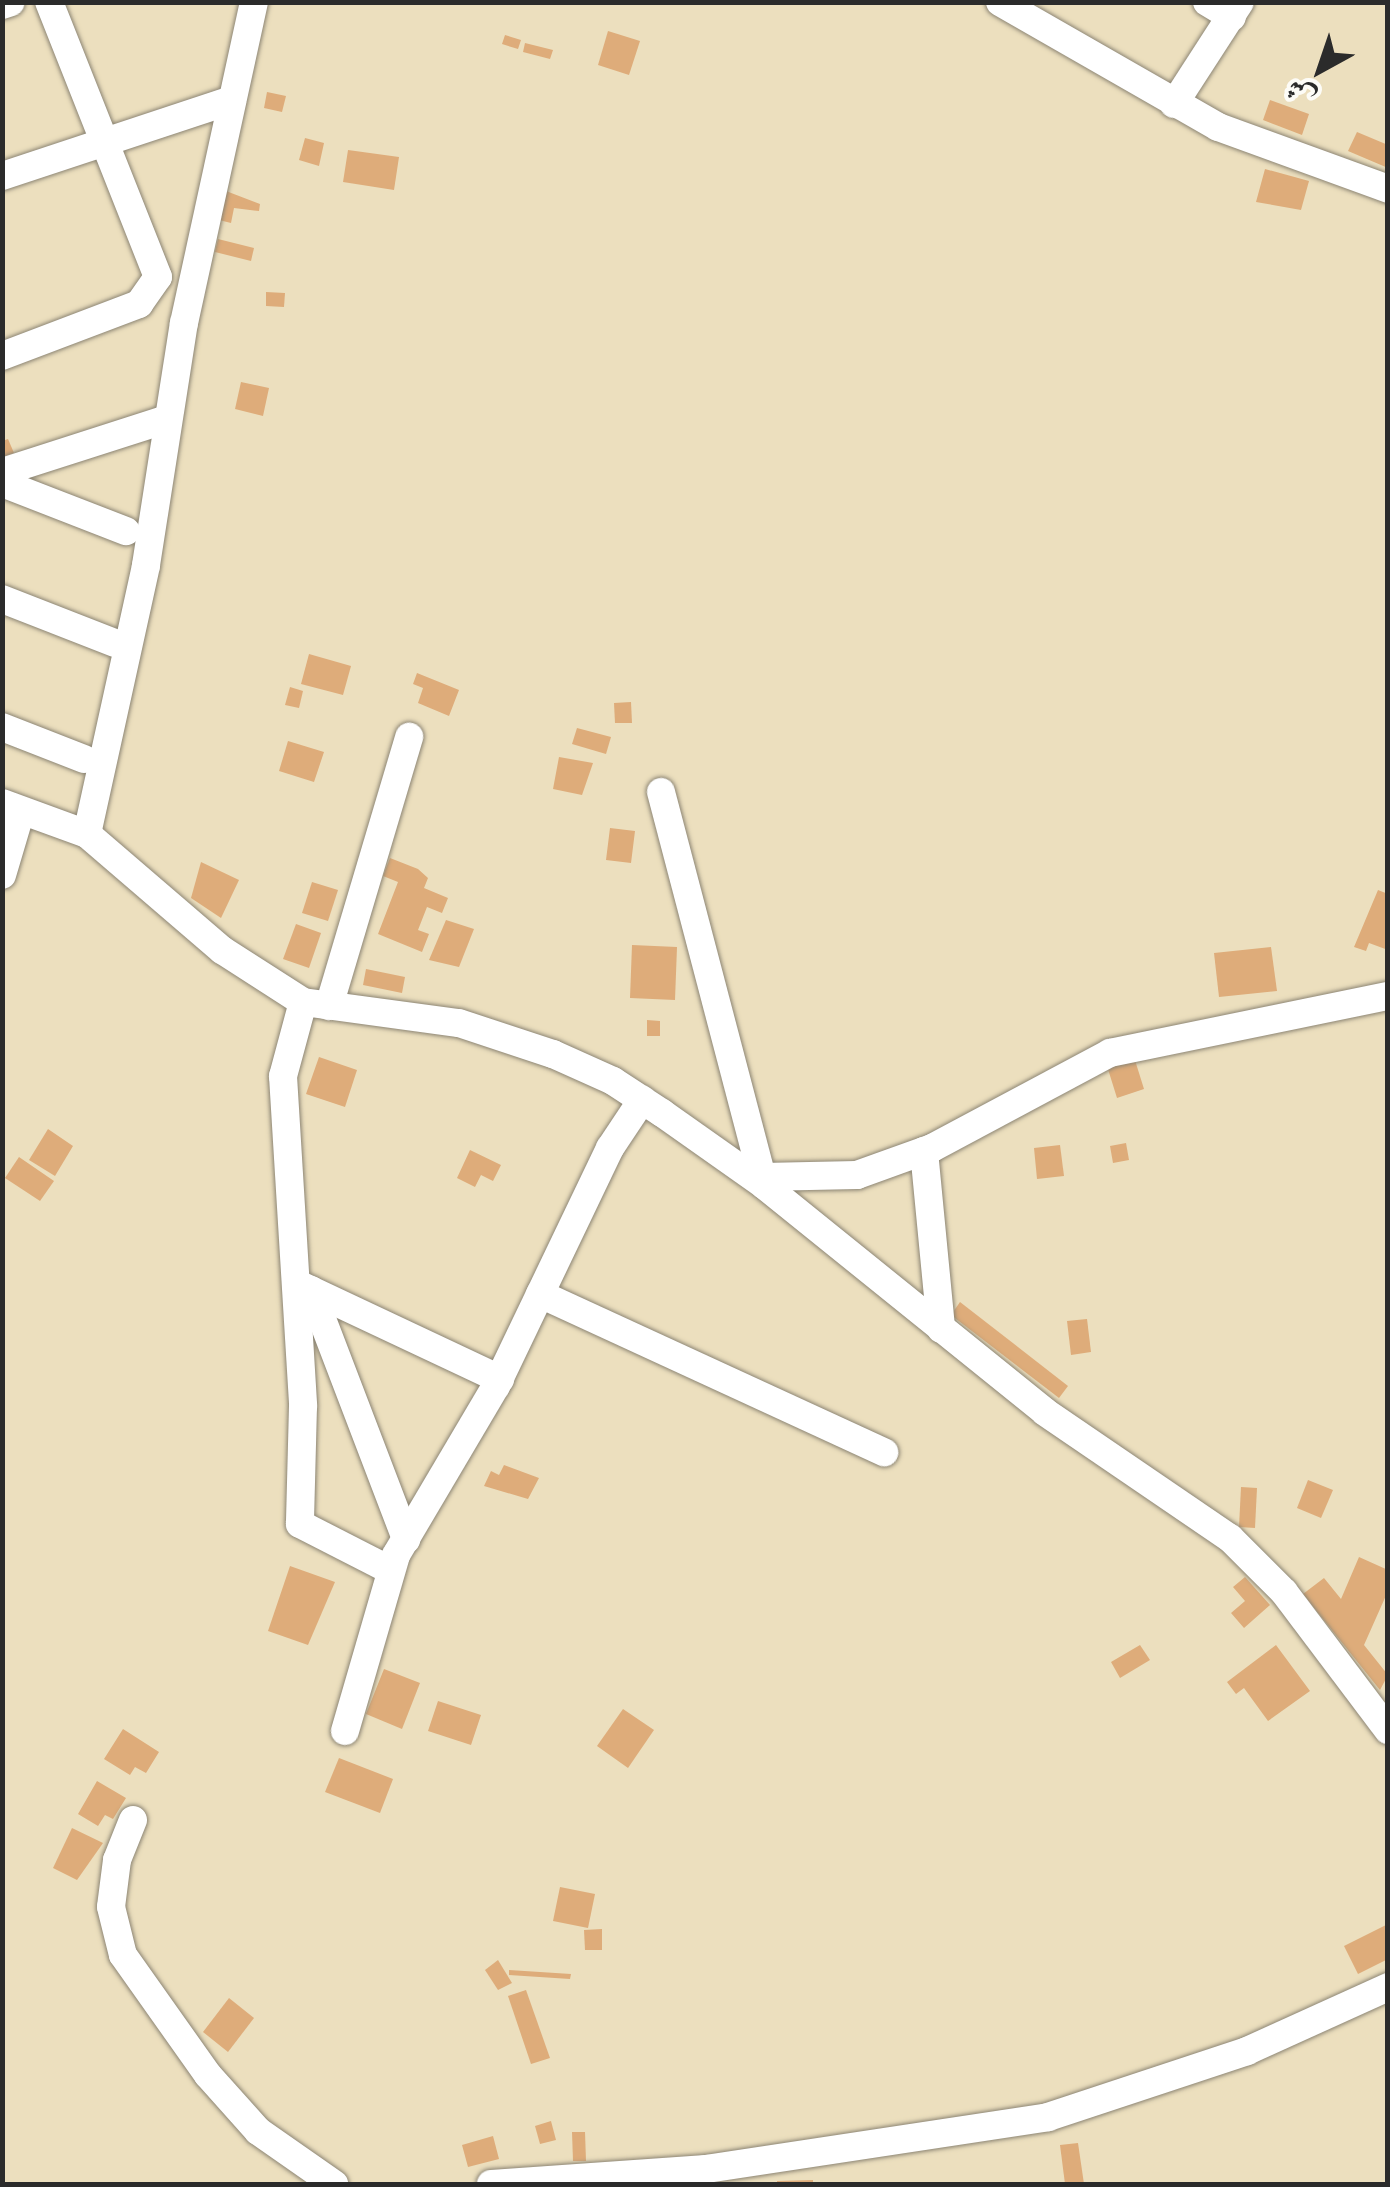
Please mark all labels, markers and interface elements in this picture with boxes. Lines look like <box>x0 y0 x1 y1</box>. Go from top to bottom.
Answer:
north arrow <box>1270 20 1370 120</box>
text: ش <box>1279 72 1322 115</box>

